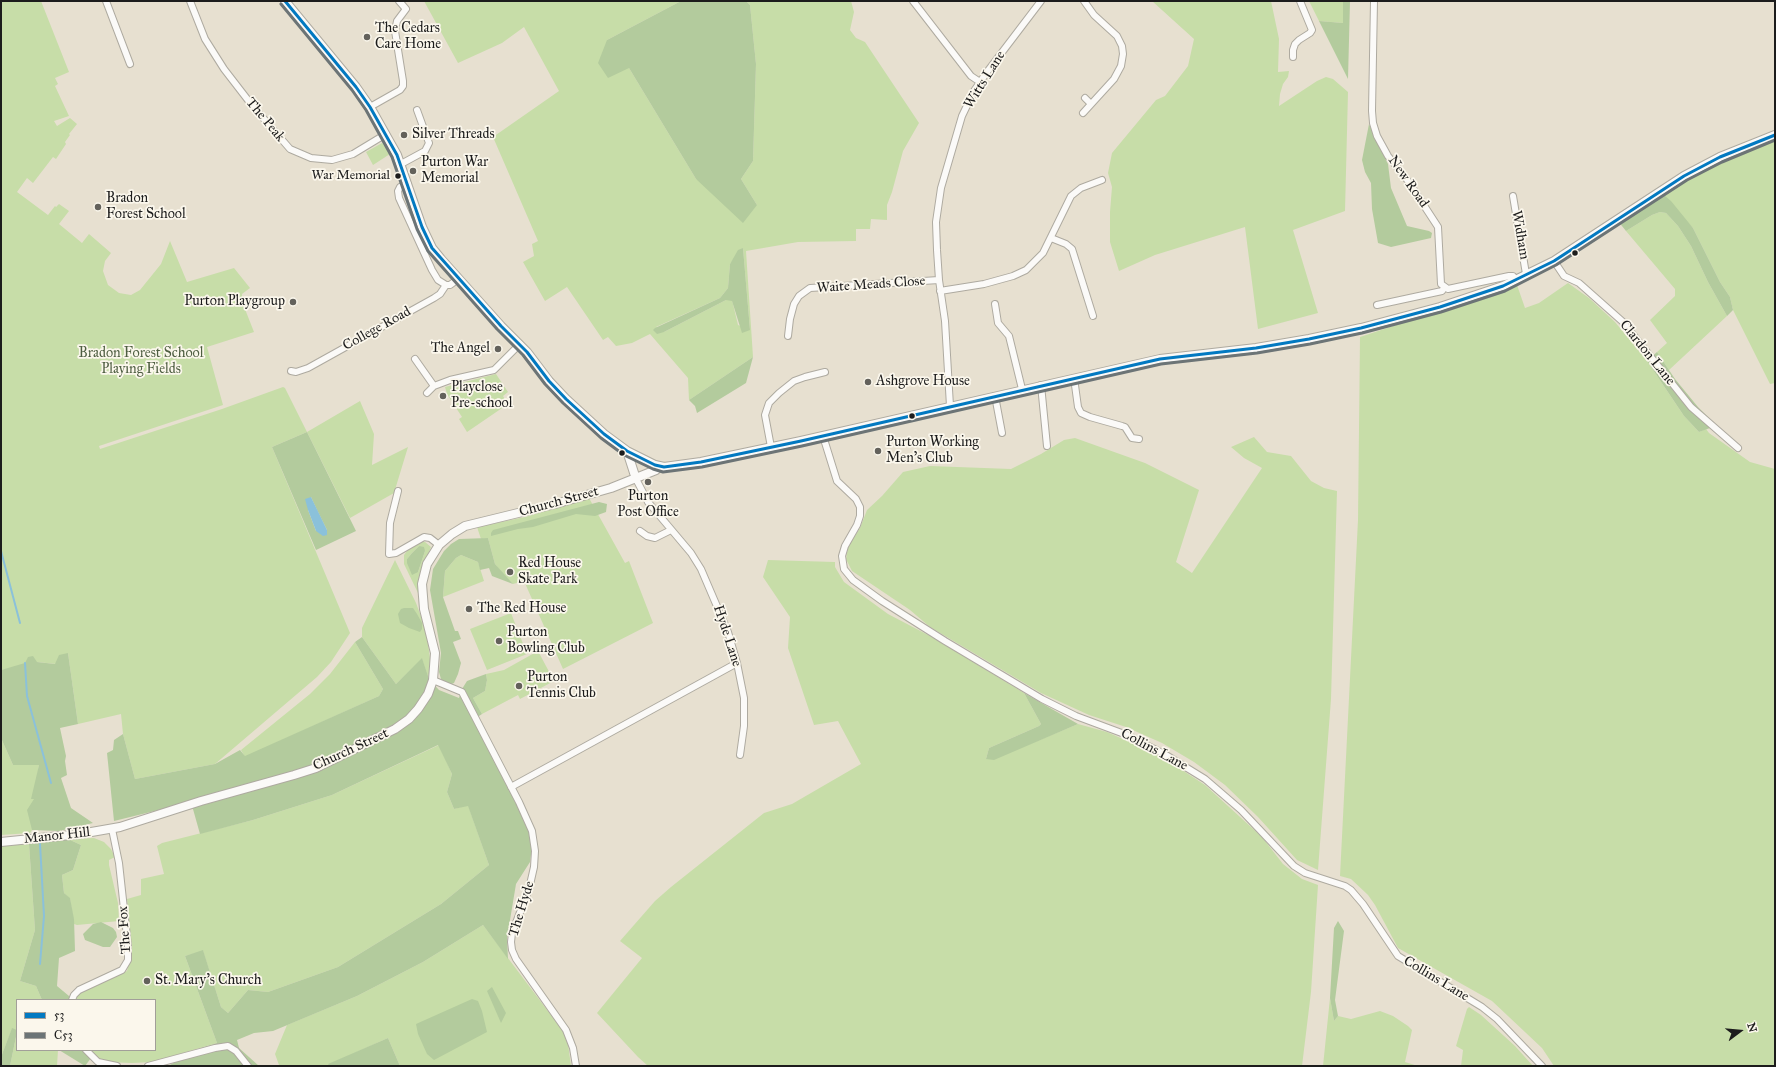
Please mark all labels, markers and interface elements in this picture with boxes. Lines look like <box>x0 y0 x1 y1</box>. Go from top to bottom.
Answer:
place label: The Cedars Care Home <box>375 21 441 54</box>
marker: The Cedars Care Home <box>362 32 372 42</box>
street label: Witts Lane <box>961 48 1009 112</box>
street label: The Peak <box>242 95 288 145</box>
place label: Silver Threads <box>412 127 495 143</box>
marker: Silver Threads <box>399 130 409 140</box>
street label: New Road <box>1384 153 1432 211</box>
place label: Purton War Memorial <box>421 155 488 188</box>
marker: Purton War Memorial <box>408 166 418 176</box>
place label: War Memorial <box>311 168 390 184</box>
marker: War Memorial <box>393 171 403 181</box>
place label: Bradon Forest School <box>106 191 186 224</box>
marker: Bradon Forest School <box>93 202 103 212</box>
street label: Widham <box>1507 209 1533 261</box>
unlabelled marker <box>1570 248 1580 258</box>
street label: Waite Meads Close <box>816 273 926 297</box>
place label: Purton Playgroup <box>184 294 285 310</box>
marker: Purton Playgroup <box>288 297 298 307</box>
street label: College Road <box>340 303 414 355</box>
street label: Clardon Lane <box>1616 317 1678 389</box>
place label: The Angel <box>431 341 490 357</box>
marker: The Angel <box>493 344 503 354</box>
park label: Bradon Forest School Playing Fields <box>79 346 203 378</box>
place label: Ashgrove House <box>876 374 970 390</box>
marker: Ashgrove House <box>863 377 873 387</box>
place label: Playclose Pre-school <box>451 380 512 412</box>
marker: Playclose Pre-school <box>438 391 448 401</box>
unlabelled marker <box>907 411 917 421</box>
place label: Purton Working Men's Club <box>886 435 979 468</box>
marker: Purton Working Men's Club <box>873 446 883 456</box>
unlabelled marker <box>617 448 627 458</box>
marker: Purton Post Office <box>643 477 653 487</box>
street label: Church Street <box>518 483 600 521</box>
place label: Purton Post Office <box>617 489 679 522</box>
place label: Red House Skate Park <box>518 556 581 588</box>
marker: Red House Skate Park <box>505 567 515 577</box>
place label: The Red House <box>477 601 566 617</box>
street label: Hyde Lane <box>709 603 745 669</box>
marker: The Red House <box>464 604 474 614</box>
place label: Purton Bowling Club <box>507 625 585 658</box>
marker: Purton Bowling Club <box>494 636 504 646</box>
place label: Purton Tennis Club <box>527 670 596 702</box>
marker: Purton Tennis Club <box>514 681 524 691</box>
street label: Church Street <box>311 725 391 775</box>
street label: Collins Lane <box>1118 725 1190 775</box>
street label: Manor Hill <box>23 824 91 848</box>
street label: The Hyde <box>506 879 538 939</box>
street label: The Fox <box>115 905 135 955</box>
street label: Collins Lane <box>1400 953 1472 1005</box>
place label: St. Mary's Church <box>155 973 261 989</box>
marker: St. Mary's Church <box>142 976 152 986</box>
legend <box>16 999 156 1051</box>
text: 53 <box>54 1008 64 1022</box>
north arrow <box>1720 1011 1760 1051</box>
text: N <box>1744 1021 1760 1034</box>
text: C53 <box>54 1028 73 1042</box>

